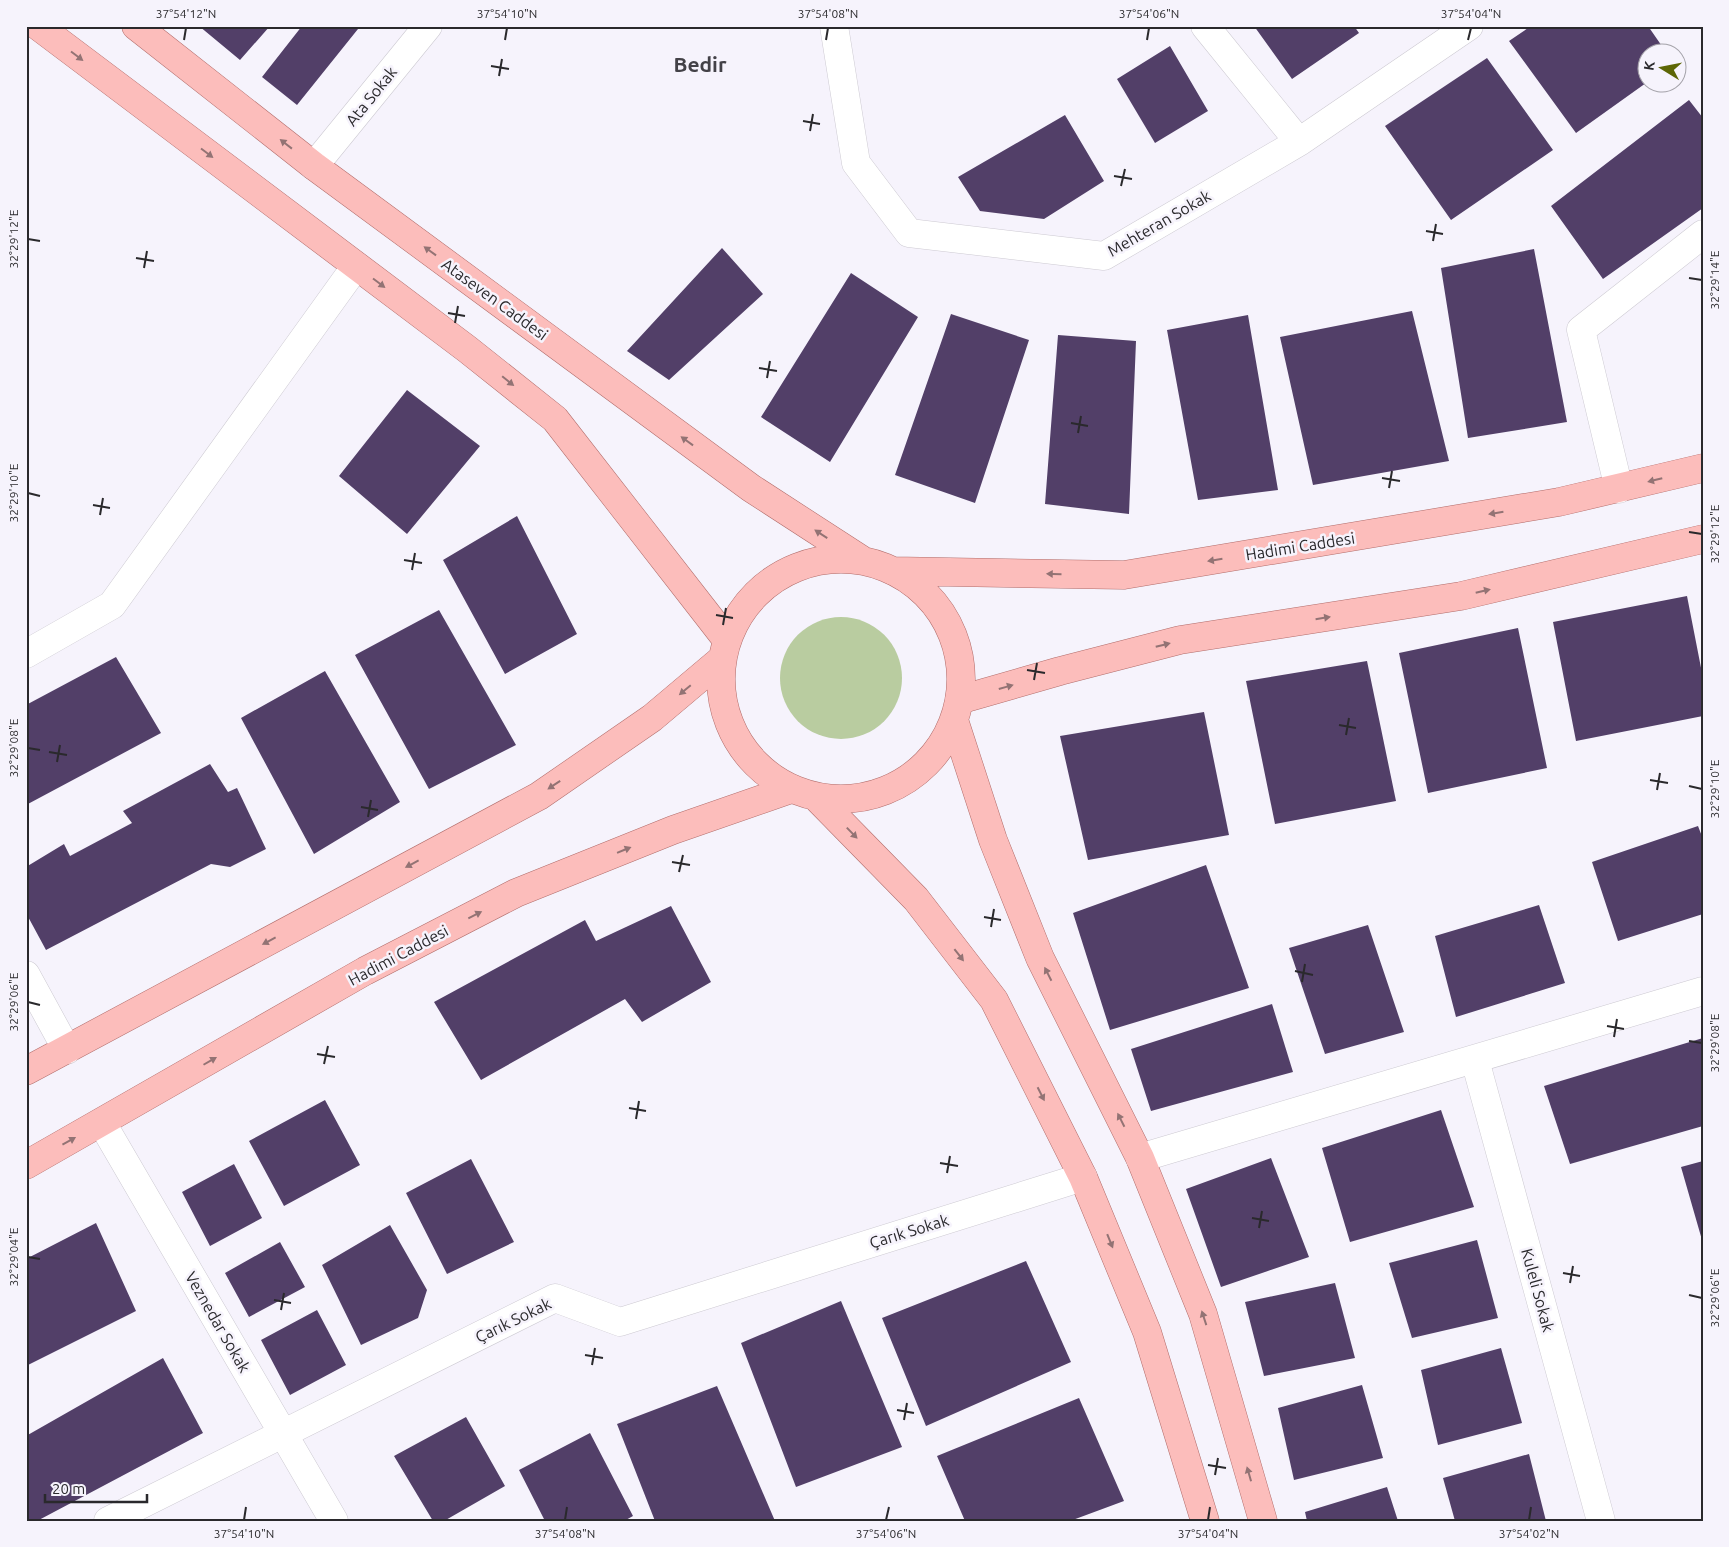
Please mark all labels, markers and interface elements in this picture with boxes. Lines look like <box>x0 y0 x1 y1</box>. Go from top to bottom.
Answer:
text: 37°54'12"N <box>156 7 216 20</box>
text: 37°54'10"N <box>477 7 537 20</box>
text: 37°54'08"N <box>798 7 858 20</box>
text: 37°54'06"N <box>1119 7 1179 20</box>
text: 37°54'04"N <box>1441 7 1501 20</box>
north arrow <box>1636 42 1686 92</box>
one-way arrow <box>70 50 83 61</box>
district label: Bedir <box>673 52 727 76</box>
text: K <box>1641 59 1658 72</box>
street label: Ata Sokak <box>342 63 400 129</box>
one-way arrow <box>280 138 293 149</box>
one-way arrow <box>200 148 213 159</box>
street label: Mehteran Sokak <box>1104 186 1214 260</box>
text: 32°29'12"E <box>7 209 20 268</box>
one-way arrow <box>423 246 437 256</box>
text: 32°29'14"E <box>1708 250 1721 309</box>
street label: Ataseven Caddesi <box>439 255 551 343</box>
one-way arrow <box>372 277 385 288</box>
one-way arrow <box>501 376 514 387</box>
one-way arrow <box>681 436 694 446</box>
text: 32°29'10"E <box>7 463 20 522</box>
one-way arrow <box>1648 476 1663 484</box>
text: 32°29'12"E <box>1708 504 1721 563</box>
one-way arrow <box>1488 509 1504 517</box>
street label: Hadimi Caddesi <box>1244 528 1356 564</box>
one-way arrow <box>814 529 828 538</box>
one-way arrow <box>1207 556 1223 564</box>
one-way arrow <box>1046 570 1062 578</box>
one-way arrow <box>1476 587 1491 595</box>
one-way arrow <box>1315 613 1331 621</box>
one-way arrow <box>1155 641 1170 649</box>
one-way arrow <box>998 682 1013 690</box>
one-way arrow <box>679 685 692 696</box>
text: 32°29'08"E <box>7 718 20 777</box>
text: 32°29'10"E <box>1708 759 1721 818</box>
one-way arrow <box>547 780 561 790</box>
one-way arrow <box>845 827 857 839</box>
one-way arrow <box>617 846 632 854</box>
one-way arrow <box>404 860 419 868</box>
one-way arrow <box>468 910 482 919</box>
street label: Hadimi Caddesi <box>345 921 451 989</box>
one-way arrow <box>261 937 276 945</box>
one-way arrow <box>954 948 964 962</box>
one-way arrow <box>1044 967 1052 982</box>
text: 32°29'06"E <box>7 972 20 1031</box>
text: 32°29'08"E <box>1708 1013 1721 1072</box>
one-way arrow <box>203 1057 218 1065</box>
one-way arrow <box>1037 1087 1045 1101</box>
one-way arrow <box>1117 1113 1125 1127</box>
one-way arrow <box>62 1137 76 1146</box>
street label: Çarık Sokak <box>867 1210 951 1252</box>
text: 32°29'04"E <box>7 1227 20 1286</box>
one-way arrow <box>1106 1234 1114 1248</box>
street label: Kuleli Sokak <box>1518 1246 1558 1334</box>
street label: Veznedar Sokak <box>182 1268 254 1376</box>
text: 32°29'06"E <box>1708 1268 1721 1327</box>
street label: Çarık Sokak <box>472 1294 554 1346</box>
one-way arrow <box>1199 1310 1207 1325</box>
one-way arrow <box>1245 1466 1253 1481</box>
scale bar <box>45 1472 148 1504</box>
text: 20 m <box>52 1480 85 1497</box>
text: 37°54'10"N <box>214 1527 274 1540</box>
text: 37°54'08"N <box>535 1527 595 1540</box>
text: 37°54'06"N <box>856 1527 916 1540</box>
text: 37°54'04"N <box>1178 1527 1238 1540</box>
text: 37°54'02"N <box>1499 1527 1559 1540</box>

